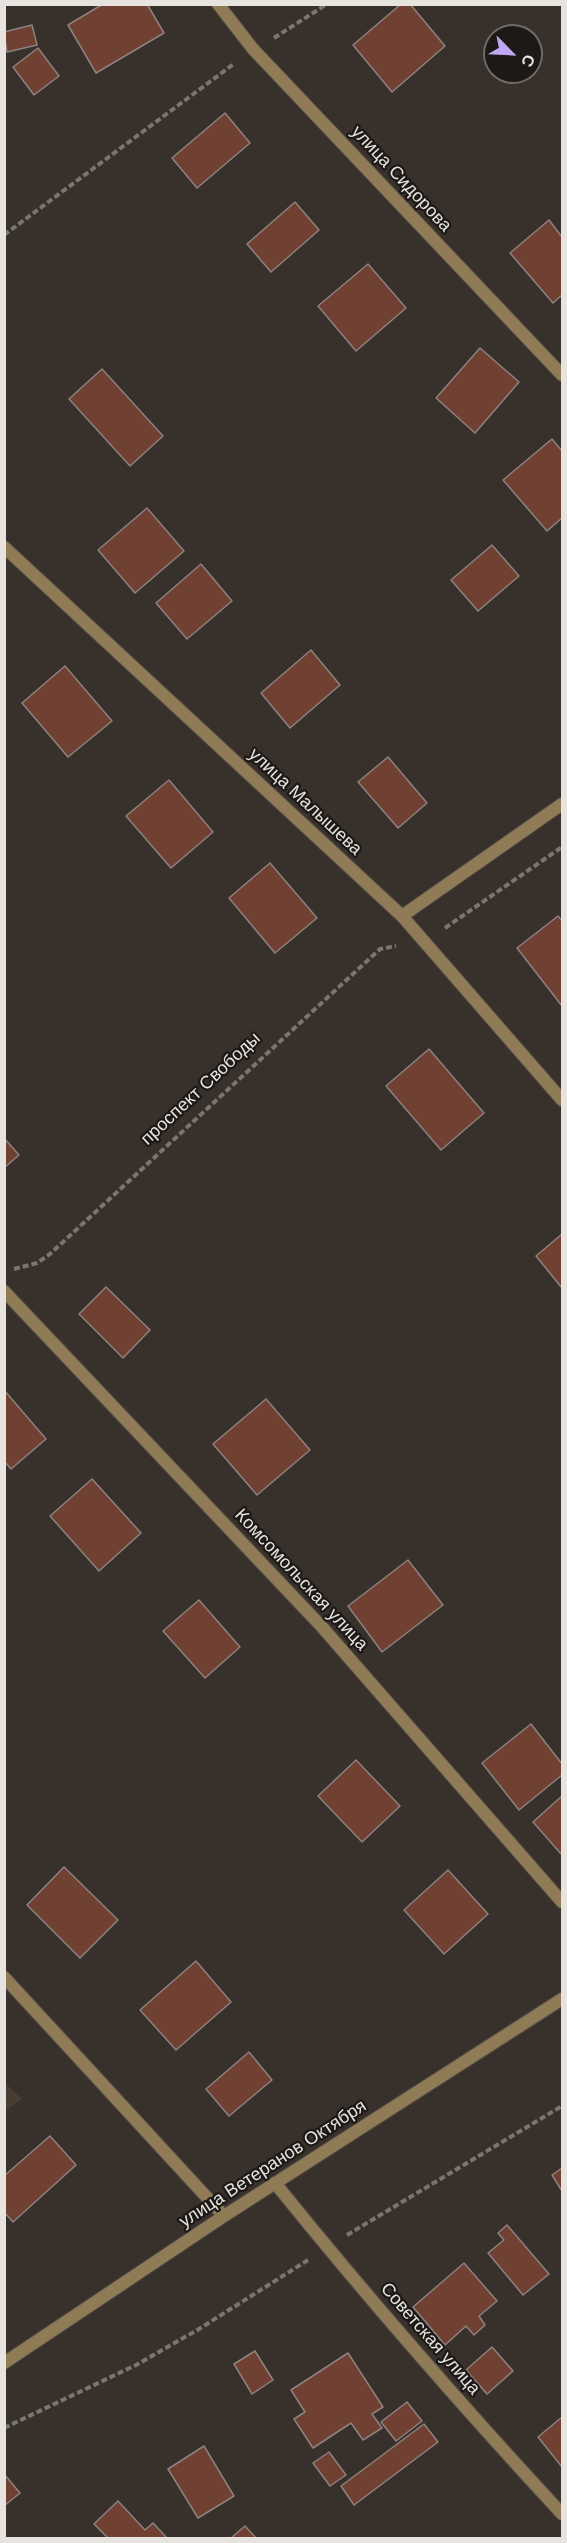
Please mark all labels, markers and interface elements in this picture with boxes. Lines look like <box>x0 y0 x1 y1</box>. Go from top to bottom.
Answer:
north arrow <box>483 24 543 84</box>
text: С <box>518 52 538 69</box>
street label: улица Сидорова <box>346 121 456 237</box>
street label: улица Малышева <box>244 744 366 860</box>
street label: проспект Свободы <box>137 1028 265 1150</box>
street label: Комсомольская улица <box>230 1505 372 1655</box>
street label: улица Ветеранов Октября <box>176 2095 370 2233</box>
street label: Советская улица <box>375 2279 485 2399</box>

